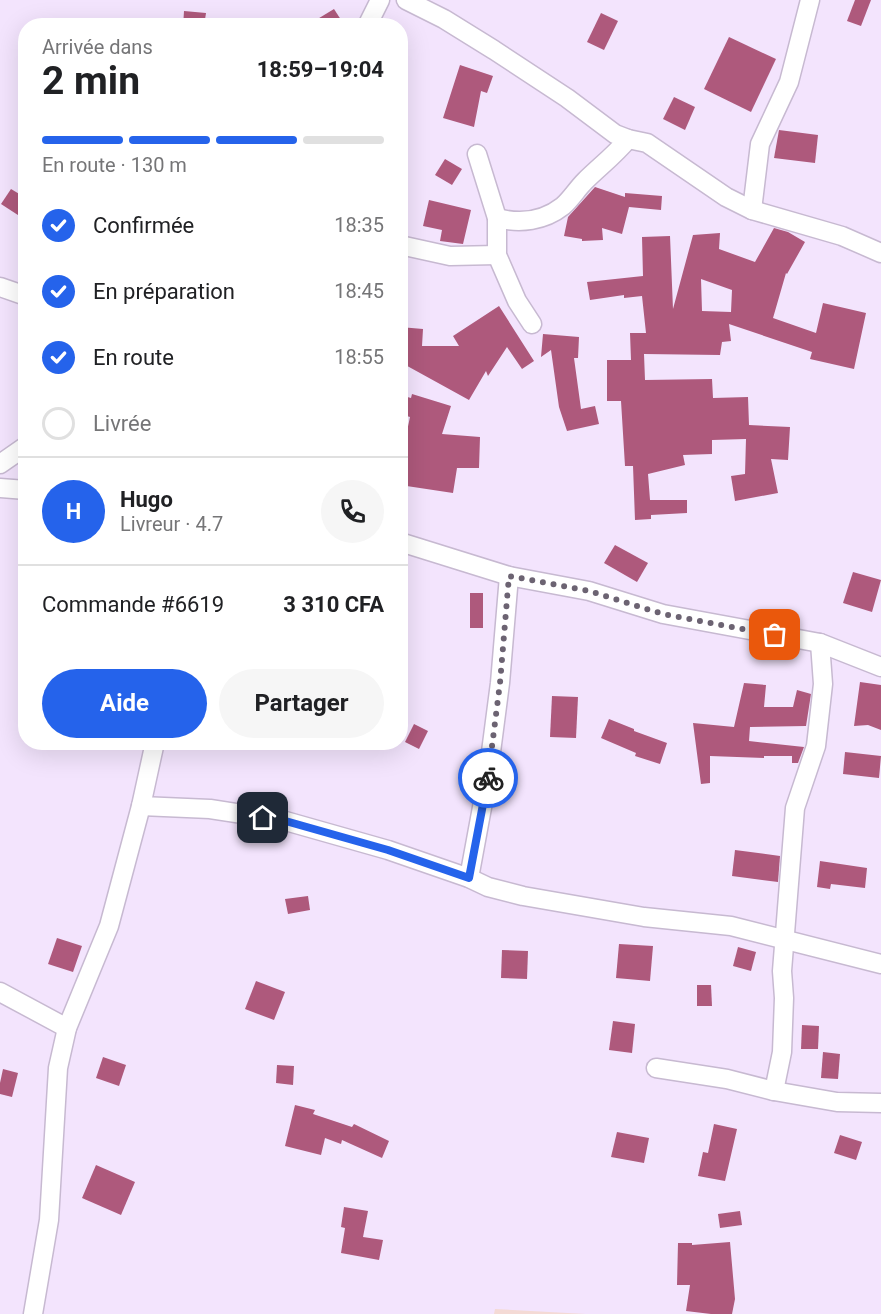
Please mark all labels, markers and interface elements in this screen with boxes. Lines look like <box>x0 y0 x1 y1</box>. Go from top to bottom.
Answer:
text: Arrivée dans <box>42 35 153 59</box>
text: 18:59–19:04 <box>257 57 384 82</box>
text: 2 min <box>42 58 140 104</box>
text: En route · 130 m <box>42 153 187 177</box>
icon: check <box>42 209 75 242</box>
text: Confirmée <box>93 213 194 238</box>
text: 18:35 <box>334 213 384 237</box>
icon: check <box>42 275 75 308</box>
text: En préparation <box>93 279 235 304</box>
text: 18:45 <box>334 279 384 303</box>
icon: check <box>42 341 75 374</box>
text: En route <box>93 345 174 370</box>
text: 18:55 <box>334 345 384 369</box>
text: Livrée <box>93 411 151 436</box>
button: phone <box>321 480 384 543</box>
text: Hugo <box>120 487 173 512</box>
text: H <box>66 499 81 524</box>
text: Livreur · 4.7 <box>120 512 223 536</box>
text: Commande #6619 <box>42 592 224 617</box>
text: 3 310 CFA <box>283 592 384 617</box>
pin <box>749 609 800 660</box>
icon: bag <box>758 618 791 651</box>
button: Aide <box>42 669 207 738</box>
button: Partager <box>219 669 384 738</box>
courier <box>458 748 518 808</box>
icon: bike <box>472 762 505 795</box>
pin <box>237 792 288 843</box>
icon: home <box>246 801 279 834</box>

